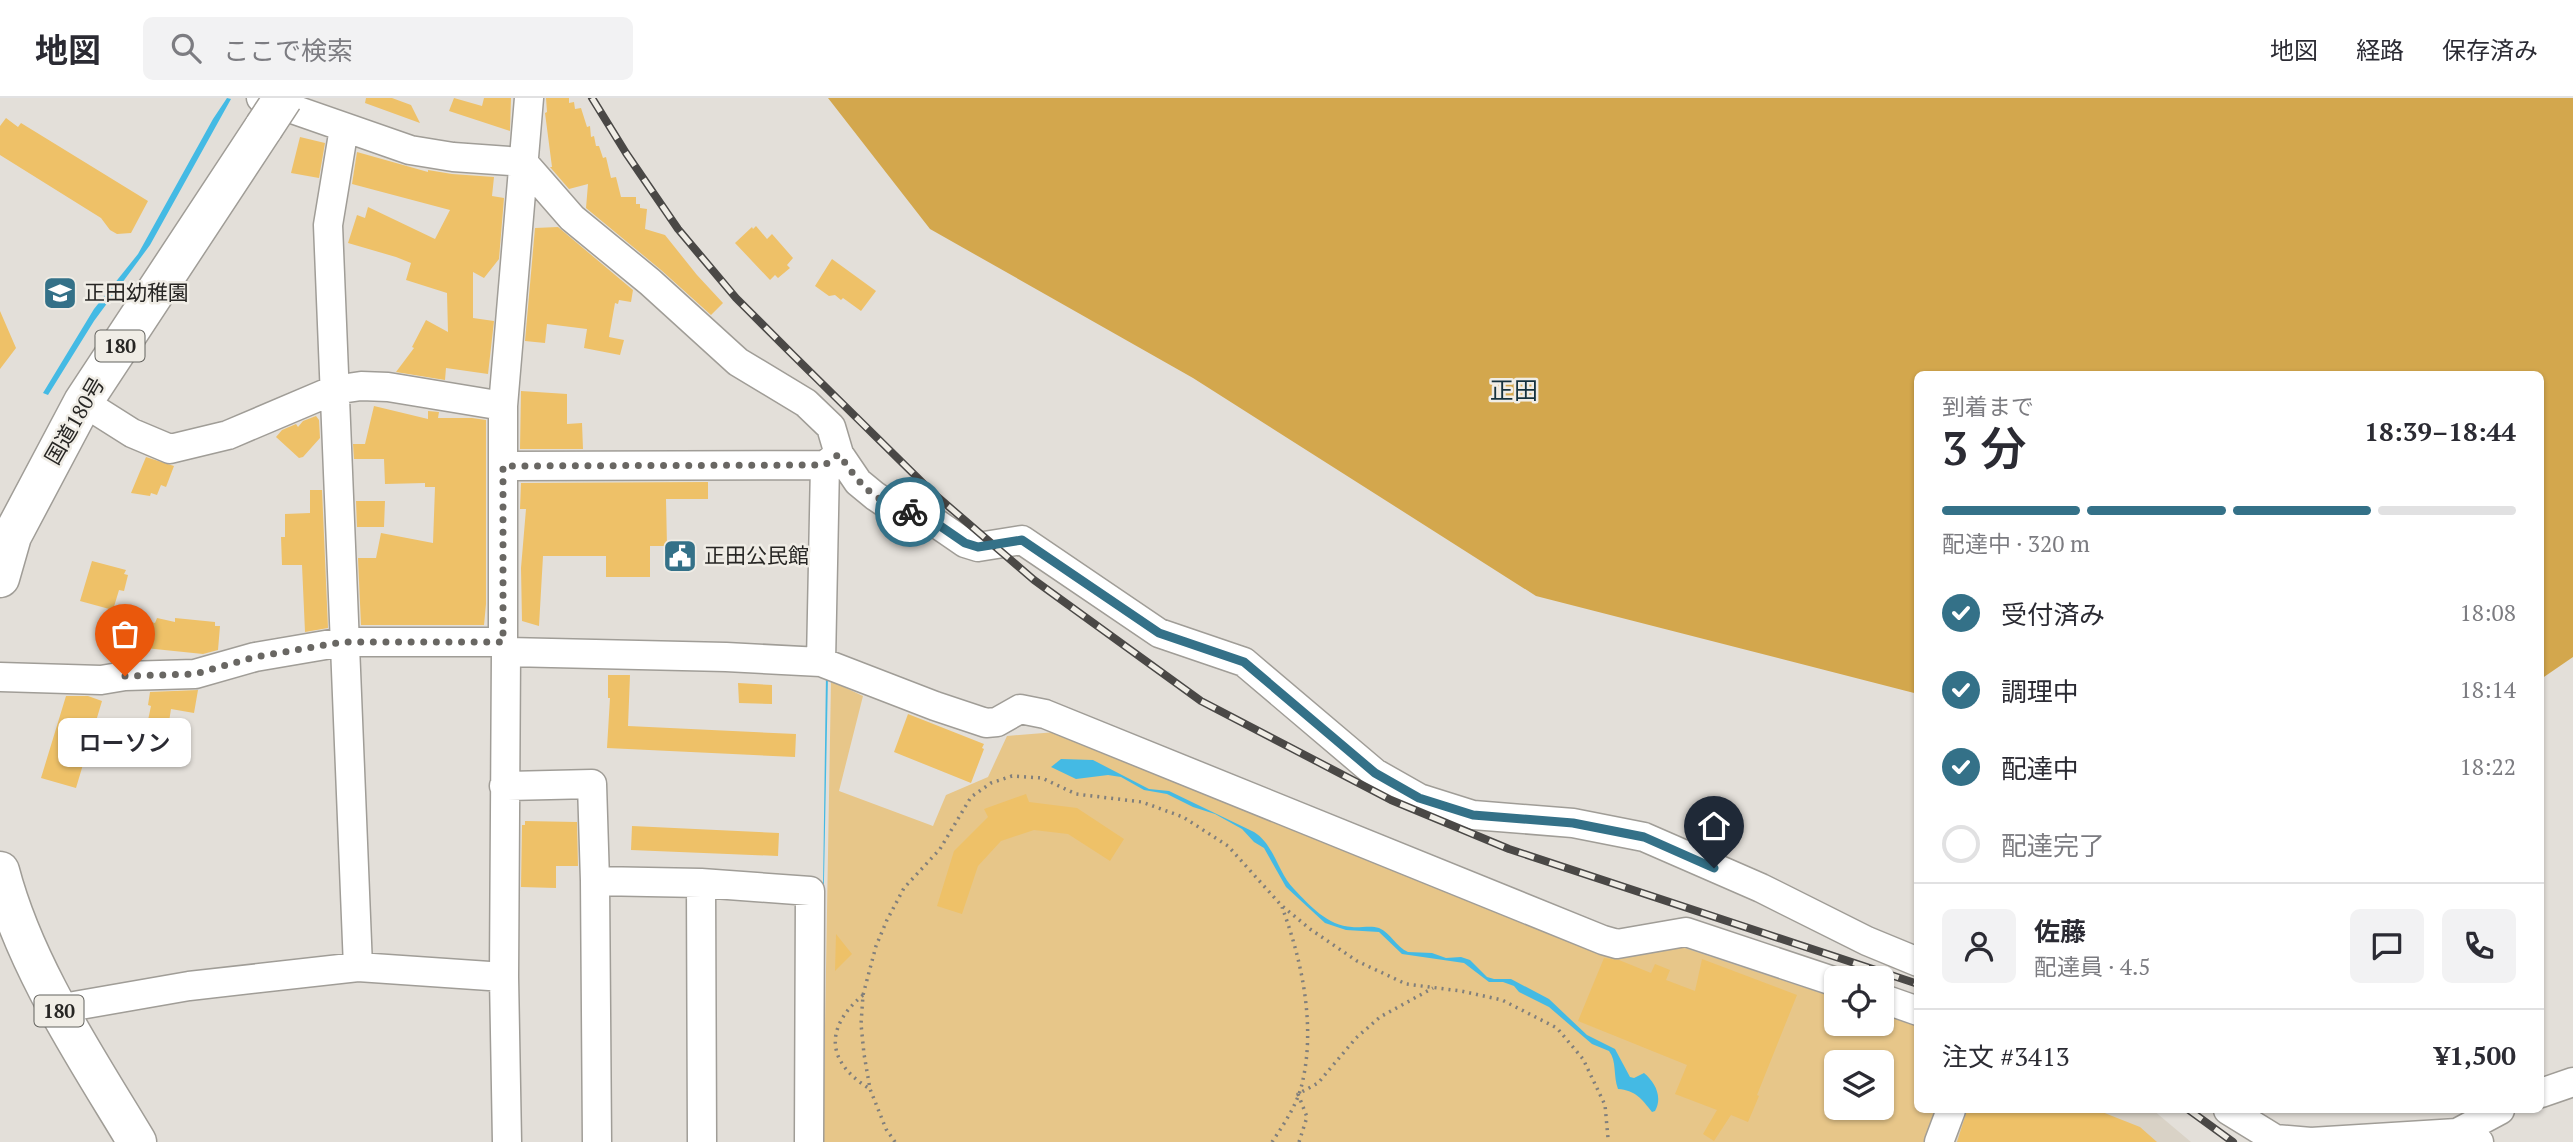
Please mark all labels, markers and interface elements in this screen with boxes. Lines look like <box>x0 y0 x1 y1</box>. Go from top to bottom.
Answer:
search box <box>143 17 633 80</box>
text: 地図 <box>35 28 101 71</box>
icon: search <box>167 29 205 67</box>
text: ここで検索 <box>223 33 353 67</box>
text: 地図 <box>2270 34 2318 66</box>
text: 経路 <box>2356 34 2404 66</box>
text: 保存済み <box>2442 34 2538 66</box>
school or university icon: 正田幼稚園 <box>41 274 79 312</box>
place label: 正田幼稚園 <box>84 278 189 306</box>
road number: 180 <box>96 330 144 362</box>
street label: 国道180号 <box>38 372 110 469</box>
district label: 正田 <box>1490 374 1538 406</box>
text: 到着まで <box>1942 391 2034 422</box>
text: 18:39–18:44 <box>2364 414 2516 448</box>
text: 3 分 <box>1942 417 2026 478</box>
courier <box>875 477 945 547</box>
icon: bike <box>891 493 929 531</box>
text: 配達中 · 320 m <box>1942 528 2090 559</box>
public building icon: 正田公民館 <box>661 537 699 575</box>
place label: 正田公民館 <box>704 541 809 569</box>
icon: check <box>1942 594 1980 632</box>
text: 受付済み <box>2001 597 2105 631</box>
text: 18:08 <box>2459 597 2516 628</box>
pin <box>95 604 155 676</box>
icon: bag <box>106 615 144 653</box>
icon: check <box>1942 671 1980 709</box>
text: 調理中 <box>2001 674 2079 708</box>
text: 18:14 <box>2459 674 2516 705</box>
callout: ローソン <box>58 718 192 767</box>
text: ローソン <box>79 727 171 758</box>
icon: check <box>1942 748 1980 786</box>
text: 配達中 <box>2001 751 2079 785</box>
text: 18:22 <box>2459 751 2516 782</box>
pin <box>1684 796 1744 868</box>
icon: home <box>1695 807 1733 845</box>
text: 配達完了 <box>2001 828 2105 862</box>
button: person <box>1942 909 2016 983</box>
button: chat <box>2350 909 2424 983</box>
button: phone <box>2442 909 2516 983</box>
text: 佐藤 <box>2034 914 2086 948</box>
text: 配達員 · 4.5 <box>2034 951 2151 982</box>
map controls <box>1824 966 1894 1120</box>
button: locate <box>1824 966 1894 1036</box>
road number: 180 <box>34 995 84 1026</box>
text: ¥1,500 <box>2435 1038 2516 1072</box>
text: 注文 #3413 <box>1942 1039 2070 1073</box>
button: layers <box>1824 1050 1894 1120</box>

